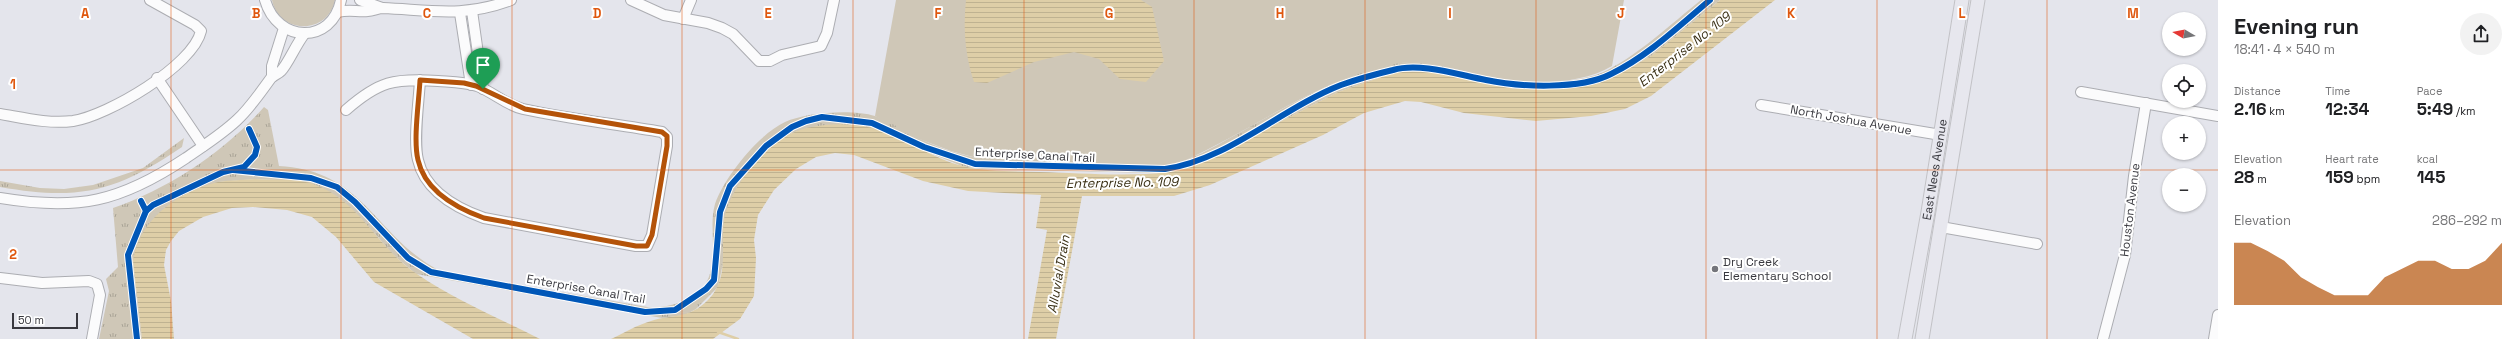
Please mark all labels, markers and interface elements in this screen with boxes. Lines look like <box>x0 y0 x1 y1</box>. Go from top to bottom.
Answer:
text: A <box>81 5 90 22</box>
text: B <box>252 5 261 22</box>
text: C <box>423 5 431 22</box>
text: D <box>593 5 602 22</box>
text: E <box>764 5 772 22</box>
text: F <box>935 5 942 22</box>
text: G <box>1105 5 1113 22</box>
text: H <box>1276 5 1284 22</box>
text: I <box>1448 5 1452 22</box>
text: J <box>1617 5 1625 22</box>
text: K <box>1787 5 1796 22</box>
text: L <box>1958 5 1966 22</box>
text: M <box>2127 5 2139 22</box>
water label: Enterprise No. 109 <box>1635 7 1735 91</box>
north arrow <box>2162 12 2206 56</box>
map controls <box>2162 12 2206 212</box>
text: Evening run <box>2234 12 2359 40</box>
button: share <box>2460 13 2502 55</box>
text: 18:41 · 4 × 540 m <box>2234 41 2335 58</box>
pin <box>466 48 500 89</box>
icon: arrive <box>472 54 494 76</box>
button: locate <box>2162 64 2206 108</box>
text: 1 <box>10 76 16 93</box>
text: Distance <box>2234 84 2281 98</box>
text: Time <box>2325 84 2350 98</box>
text: Pace <box>2417 84 2442 98</box>
text: 2.16 <box>2234 98 2266 120</box>
text: 12:34 <box>2325 98 2369 120</box>
text: 5:49 <box>2417 98 2453 120</box>
street label: North Joshua Avenue <box>1789 101 1913 139</box>
text: km <box>2266 104 2285 118</box>
text: /km <box>2453 104 2476 118</box>
button: + <box>2162 116 2206 160</box>
street label: East Nees Avenue <box>1919 118 1951 222</box>
street label: Enterprise Canal Trail <box>974 144 1096 166</box>
text: Elevation <box>2234 152 2282 166</box>
text: Heart rate <box>2325 152 2379 166</box>
text: kcal <box>2417 152 2438 166</box>
street label: Houston Avenue <box>2116 162 2144 258</box>
text: 28 <box>2234 166 2254 188</box>
text: 159 <box>2325 166 2354 188</box>
text: 145 <box>2417 166 2445 188</box>
button: − <box>2162 168 2206 212</box>
text: m <box>2254 172 2267 186</box>
text: bpm <box>2354 172 2380 186</box>
water label: Enterprise No. 109 <box>1066 173 1179 192</box>
text: Elevation <box>2234 212 2291 229</box>
text: 286–292 m <box>2432 212 2502 229</box>
water label: Alluvial Drain <box>1043 233 1074 314</box>
text: 2 <box>9 246 17 263</box>
place label: Dry Creek Elementary School <box>1723 254 1831 284</box>
marker: Dry Creek Elementary School <box>1710 264 1720 274</box>
street label: Enterprise Canal Trail <box>525 271 647 307</box>
scale bar <box>12 311 78 330</box>
text: 50 m <box>18 313 44 327</box>

